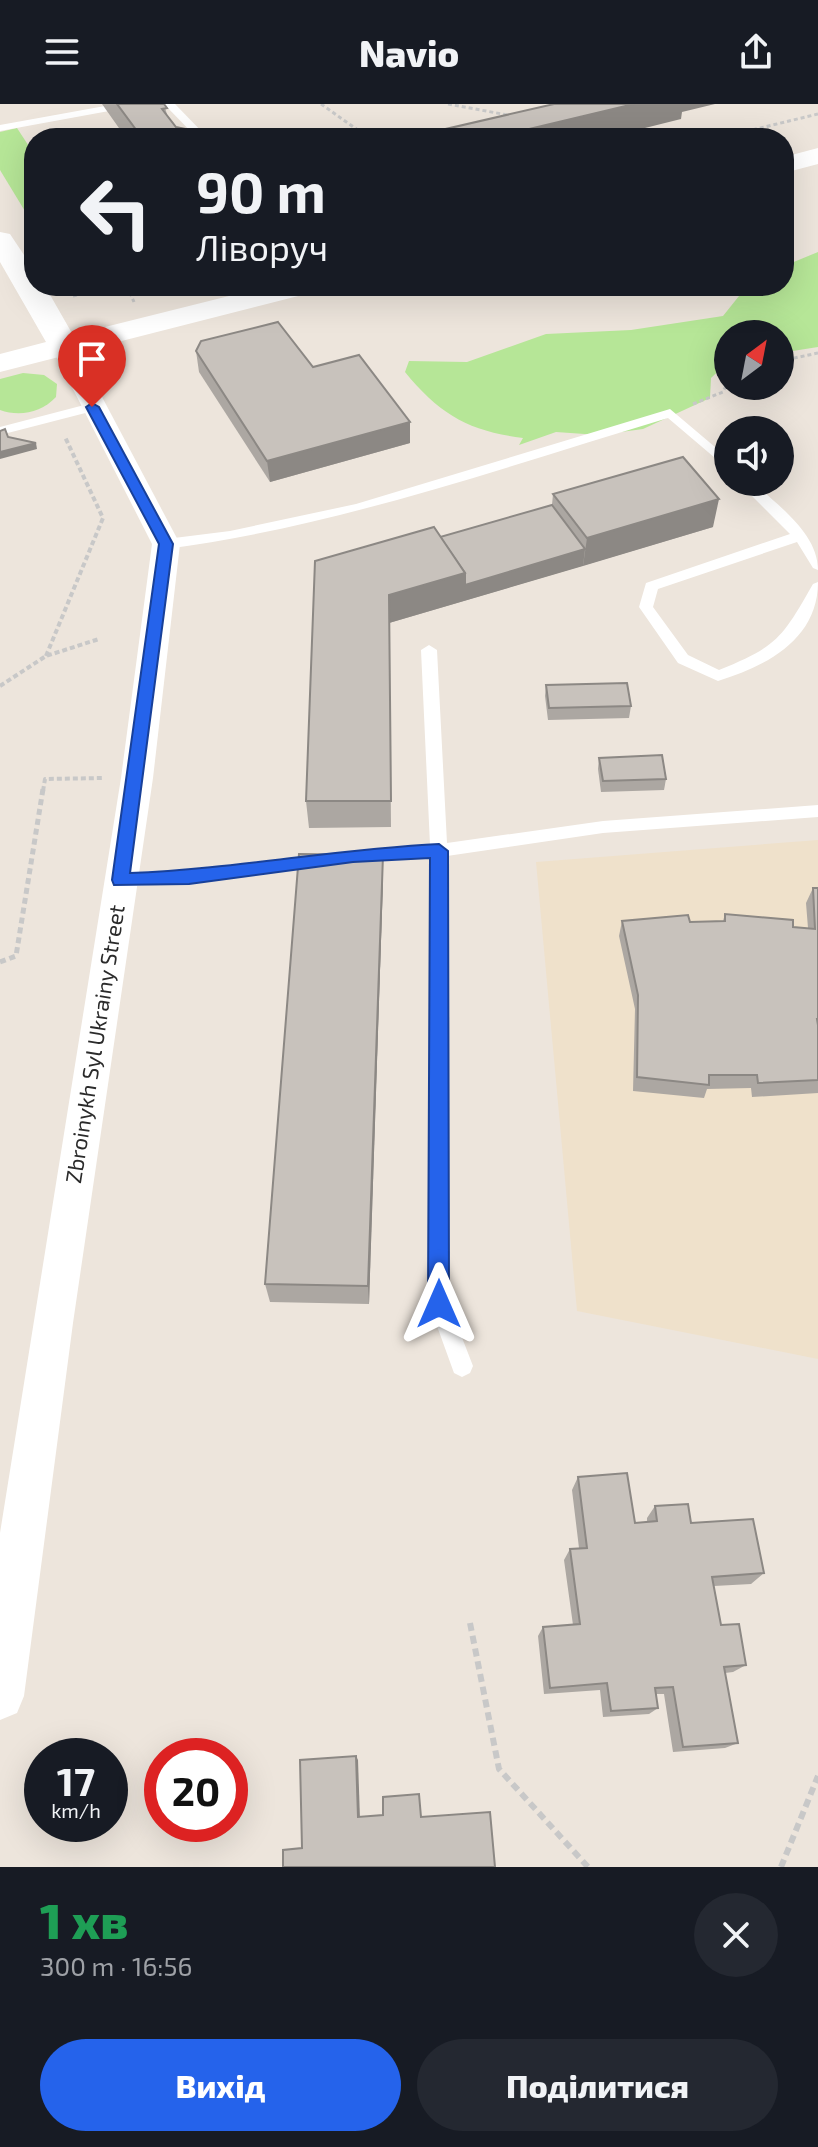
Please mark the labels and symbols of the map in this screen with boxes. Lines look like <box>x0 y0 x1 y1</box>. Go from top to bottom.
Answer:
north arrow <box>714 320 794 400</box>
pin <box>58 325 126 407</box>
street label: Zbroinykh Syl Ukrainy Street <box>59 903 129 1185</box>
position arrow <box>397 1262 481 1346</box>
speed limit sign: 20 <box>144 1738 248 1842</box>

